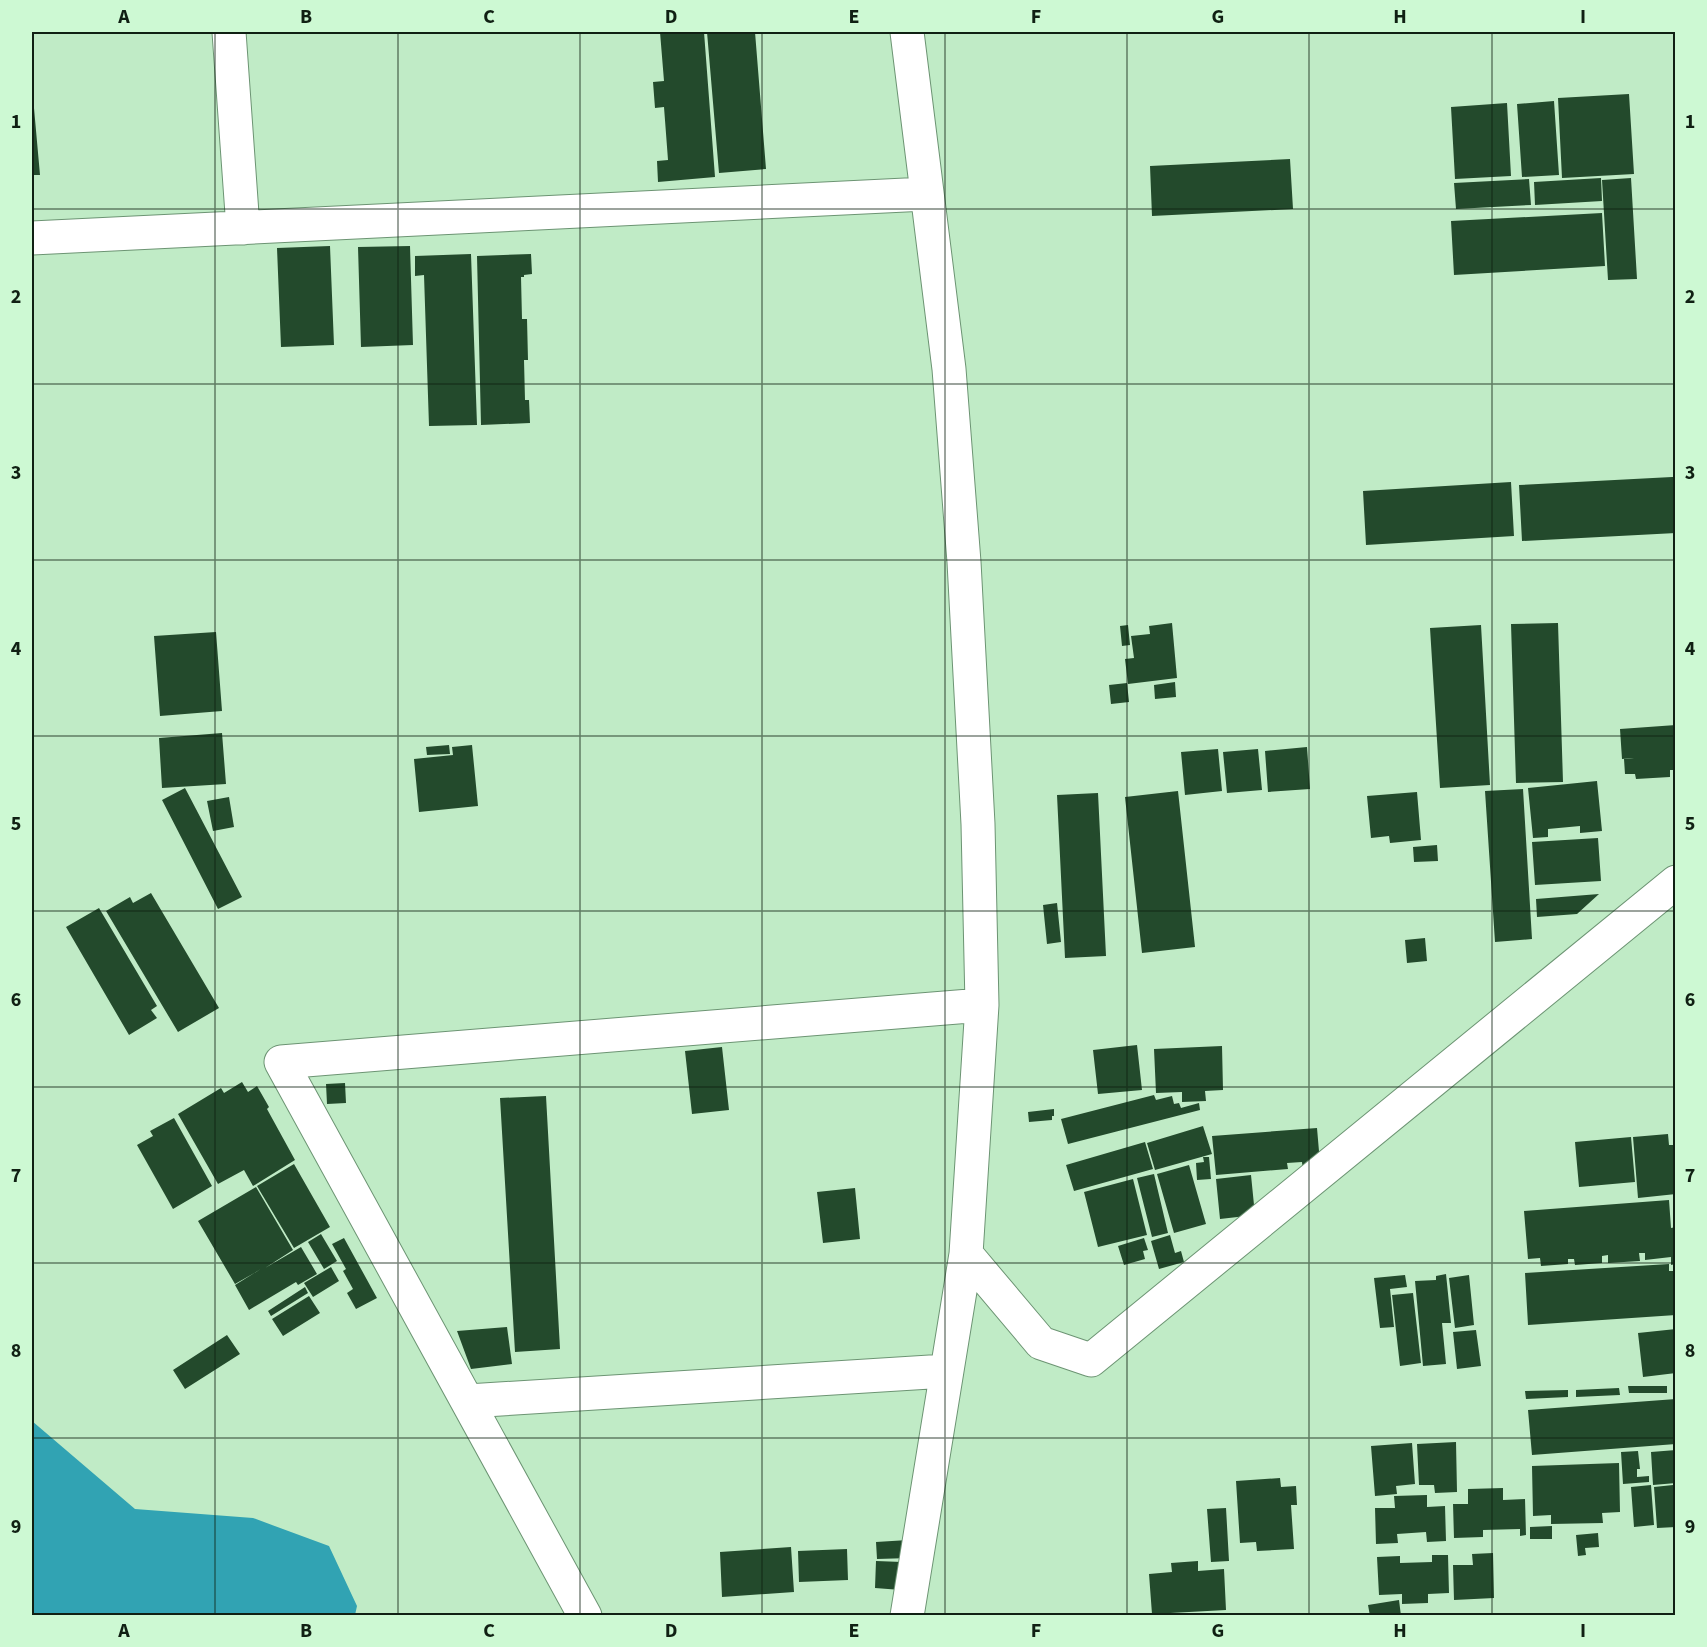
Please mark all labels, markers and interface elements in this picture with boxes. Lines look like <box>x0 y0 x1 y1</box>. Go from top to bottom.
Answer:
text: A <box>117 3 130 31</box>
text: B <box>300 3 312 31</box>
text: C <box>483 3 495 31</box>
text: D <box>665 3 677 31</box>
text: E <box>849 3 859 31</box>
text: F <box>1031 3 1041 31</box>
text: G <box>1212 3 1224 31</box>
text: H <box>1393 3 1407 31</box>
text: I <box>1580 3 1586 31</box>
text: 1 <box>11 108 21 136</box>
text: 1 <box>1685 108 1695 136</box>
text: 2 <box>11 283 21 311</box>
text: 2 <box>1685 283 1695 311</box>
text: 3 <box>11 459 21 487</box>
text: 3 <box>1685 459 1695 487</box>
text: 4 <box>11 635 22 663</box>
text: 4 <box>1685 635 1696 663</box>
text: 5 <box>11 810 21 838</box>
text: 5 <box>1685 810 1695 838</box>
text: 6 <box>11 986 21 1014</box>
text: 6 <box>1685 986 1695 1014</box>
text: 7 <box>11 1162 21 1190</box>
text: 7 <box>1685 1162 1695 1190</box>
text: 8 <box>11 1337 21 1365</box>
text: 8 <box>1685 1337 1695 1365</box>
text: 9 <box>11 1513 21 1541</box>
text: 9 <box>1685 1513 1695 1541</box>
text: A <box>117 1617 130 1645</box>
text: B <box>300 1617 312 1645</box>
text: C <box>483 1617 495 1645</box>
text: D <box>665 1617 677 1645</box>
text: E <box>849 1617 859 1645</box>
text: F <box>1031 1617 1041 1645</box>
text: G <box>1212 1617 1224 1645</box>
text: H <box>1393 1617 1407 1645</box>
text: I <box>1580 1617 1586 1645</box>

